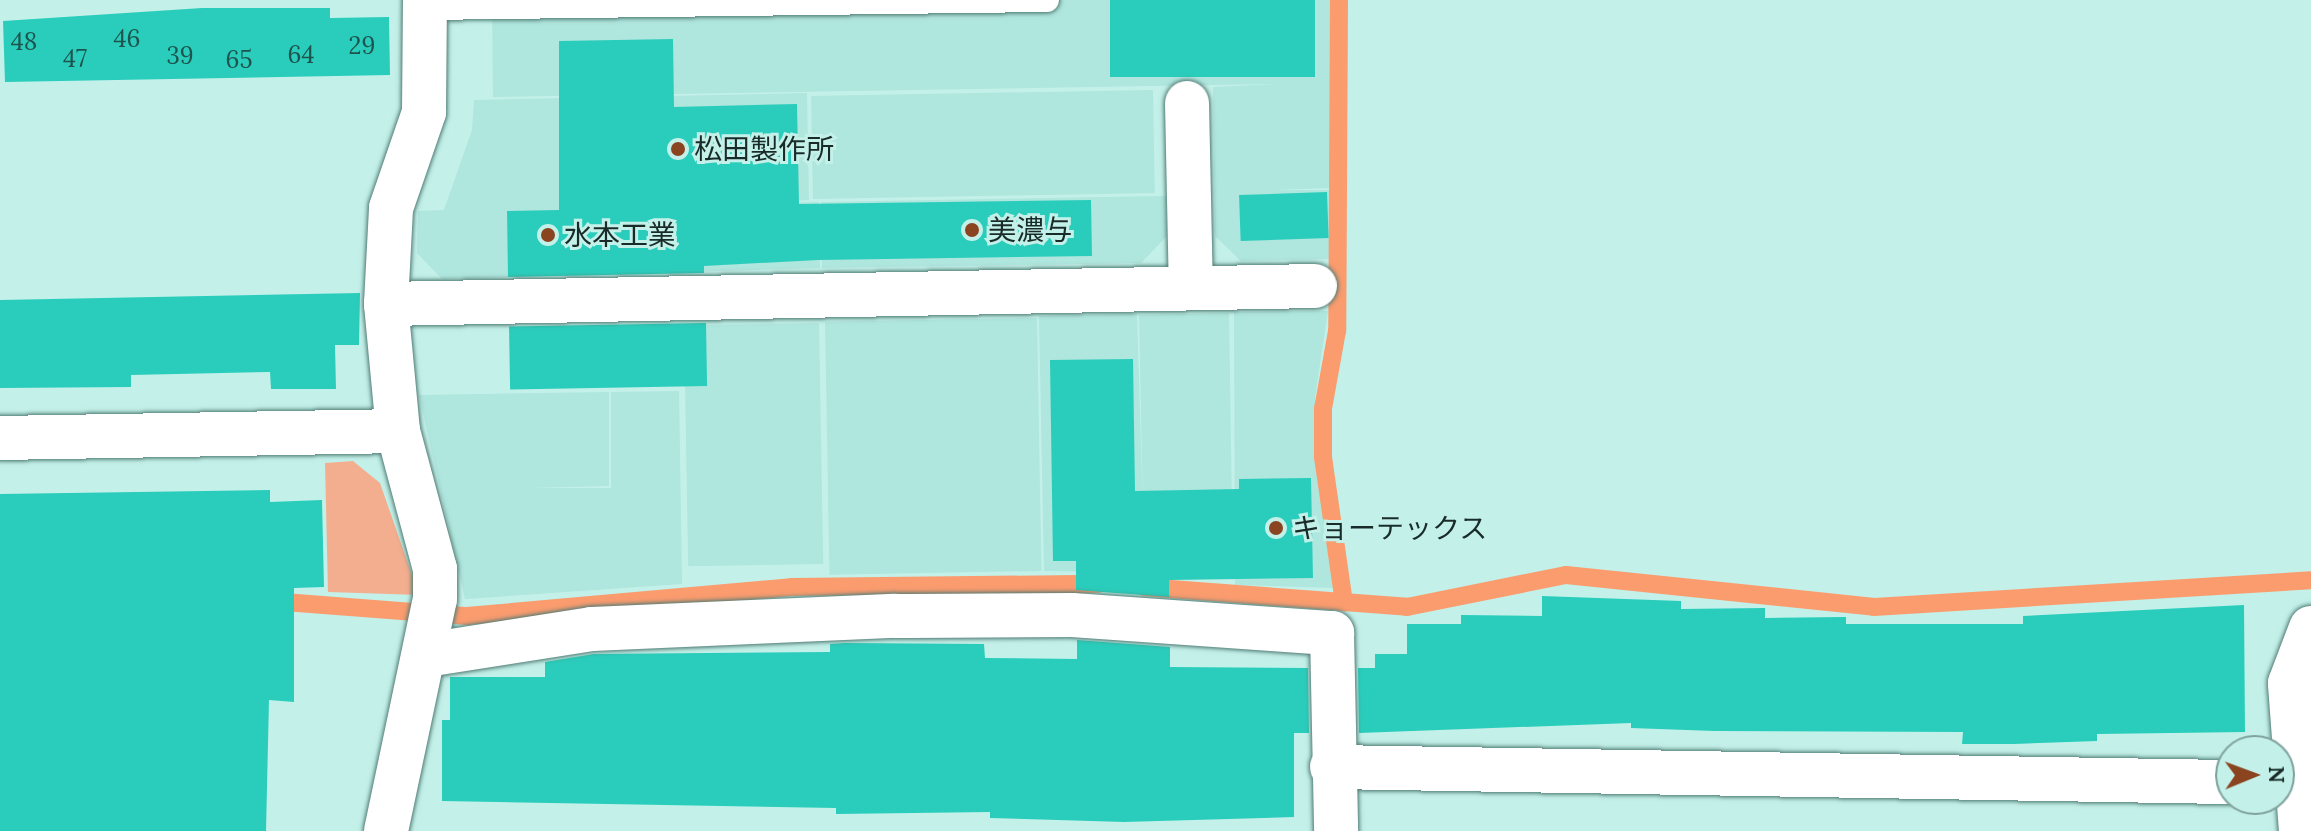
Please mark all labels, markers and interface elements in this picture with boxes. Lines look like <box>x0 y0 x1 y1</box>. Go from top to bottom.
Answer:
house number: 46 <box>114 25 140 53</box>
house number: 48 <box>11 28 37 56</box>
house number: 29 <box>349 32 375 60</box>
house number: 64 <box>288 41 314 69</box>
house number: 39 <box>166 42 194 70</box>
house number: 47 <box>63 45 87 73</box>
house number: 65 <box>226 46 252 74</box>
place label: 松田製作所 <box>694 132 834 166</box>
marker: 松田製作所 <box>669 140 687 158</box>
place label: 美濃与 <box>988 213 1072 247</box>
place label: 水本工業 <box>564 218 676 252</box>
marker: 美濃与 <box>963 221 981 239</box>
marker: 水本工業 <box>539 226 557 244</box>
place label: キョーテックス <box>1292 511 1488 545</box>
marker: キョーテックス <box>1267 519 1285 537</box>
north arrow <box>2215 735 2295 815</box>
text: N <box>2263 766 2291 783</box>

